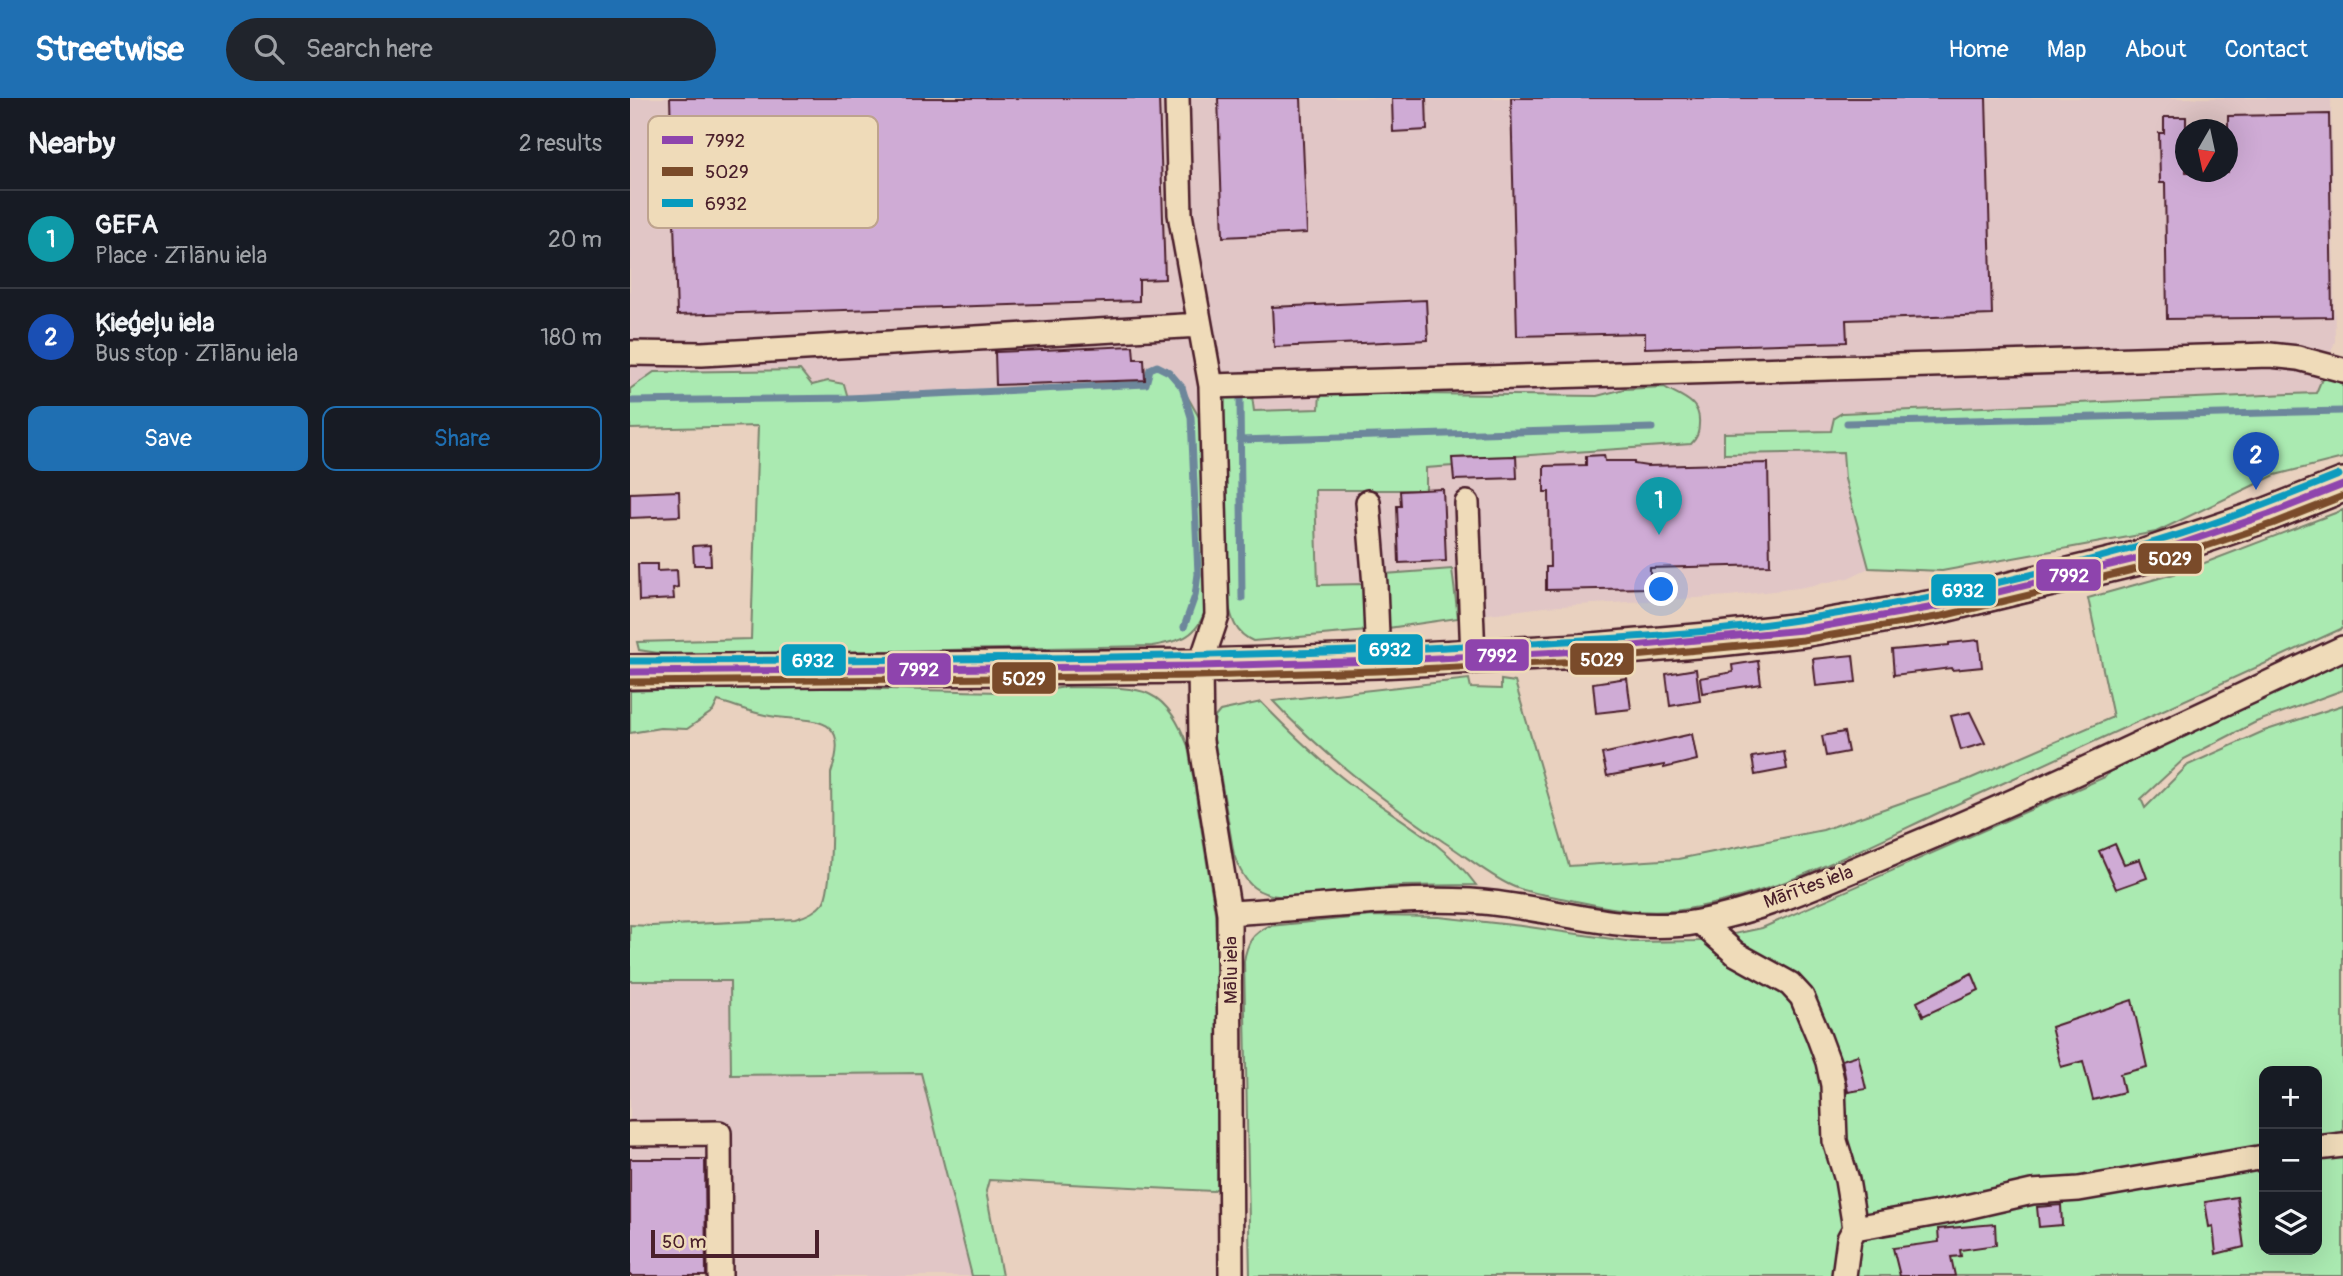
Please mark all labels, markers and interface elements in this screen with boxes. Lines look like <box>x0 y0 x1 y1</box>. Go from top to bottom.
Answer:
search box <box>226 18 716 81</box>
text: Streetwise <box>35 29 184 70</box>
icon: search <box>250 30 288 68</box>
text: Search here <box>306 33 433 65</box>
text: Home <box>1948 35 2009 64</box>
text: Map <box>2047 35 2087 64</box>
text: About <box>2125 35 2187 64</box>
text: Contact <box>2225 35 2308 64</box>
legend <box>648 116 878 228</box>
north arrow <box>2175 119 2238 182</box>
text: Nearby <box>28 125 115 162</box>
text: 2 results <box>519 129 602 158</box>
text: 7992 <box>705 129 745 153</box>
text: 5029 <box>705 160 749 184</box>
text: 6932 <box>705 192 747 216</box>
text: GEFA <box>95 209 158 241</box>
text: 1 <box>47 225 56 254</box>
text: 20 m <box>548 225 602 254</box>
text: Place · Zīlānu iela <box>95 241 267 270</box>
text: Ķieģeļu iela <box>95 307 215 339</box>
text: 2 <box>45 323 57 352</box>
text: 180 m <box>540 323 602 352</box>
text: Bus stop · Zīlānu iela <box>95 339 298 368</box>
button: Save <box>28 406 308 471</box>
button: Share <box>322 406 602 471</box>
pin: 2 <box>2233 432 2279 490</box>
pin: 1 <box>1636 477 1682 535</box>
line badge: 5029 <box>2137 542 2203 575</box>
text: 5029 <box>2148 547 2192 571</box>
line badge: 7992 <box>2035 558 2102 592</box>
text: 7992 <box>2049 564 2089 588</box>
your location <box>1644 572 1678 606</box>
line badge: 6932 <box>1930 573 1997 607</box>
text: 6932 <box>1942 579 1984 603</box>
line badge: 6932 <box>1357 633 1424 666</box>
text: 6932 <box>1369 638 1411 662</box>
line badge: 7992 <box>1464 638 1530 672</box>
line badge: 5029 <box>1569 642 1635 676</box>
line badge: 6932 <box>780 643 847 677</box>
text: 7992 <box>1477 644 1517 668</box>
text: 5029 <box>1580 648 1624 672</box>
text: 6932 <box>792 649 834 673</box>
line badge: 7992 <box>886 652 952 686</box>
text: 7992 <box>899 658 939 682</box>
line badge: 5029 <box>991 661 1057 695</box>
text: 5029 <box>1002 667 1046 691</box>
street label: Mārītes iela <box>1760 860 1856 914</box>
street label: Mālu iela <box>1219 936 1243 1004</box>
map controls <box>2259 1066 2322 1255</box>
button: + <box>2259 1066 2322 1129</box>
button: − <box>2259 1129 2322 1192</box>
button: layers <box>2259 1192 2322 1255</box>
scale bar <box>651 1227 819 1259</box>
text: 50 m <box>662 1230 706 1254</box>

